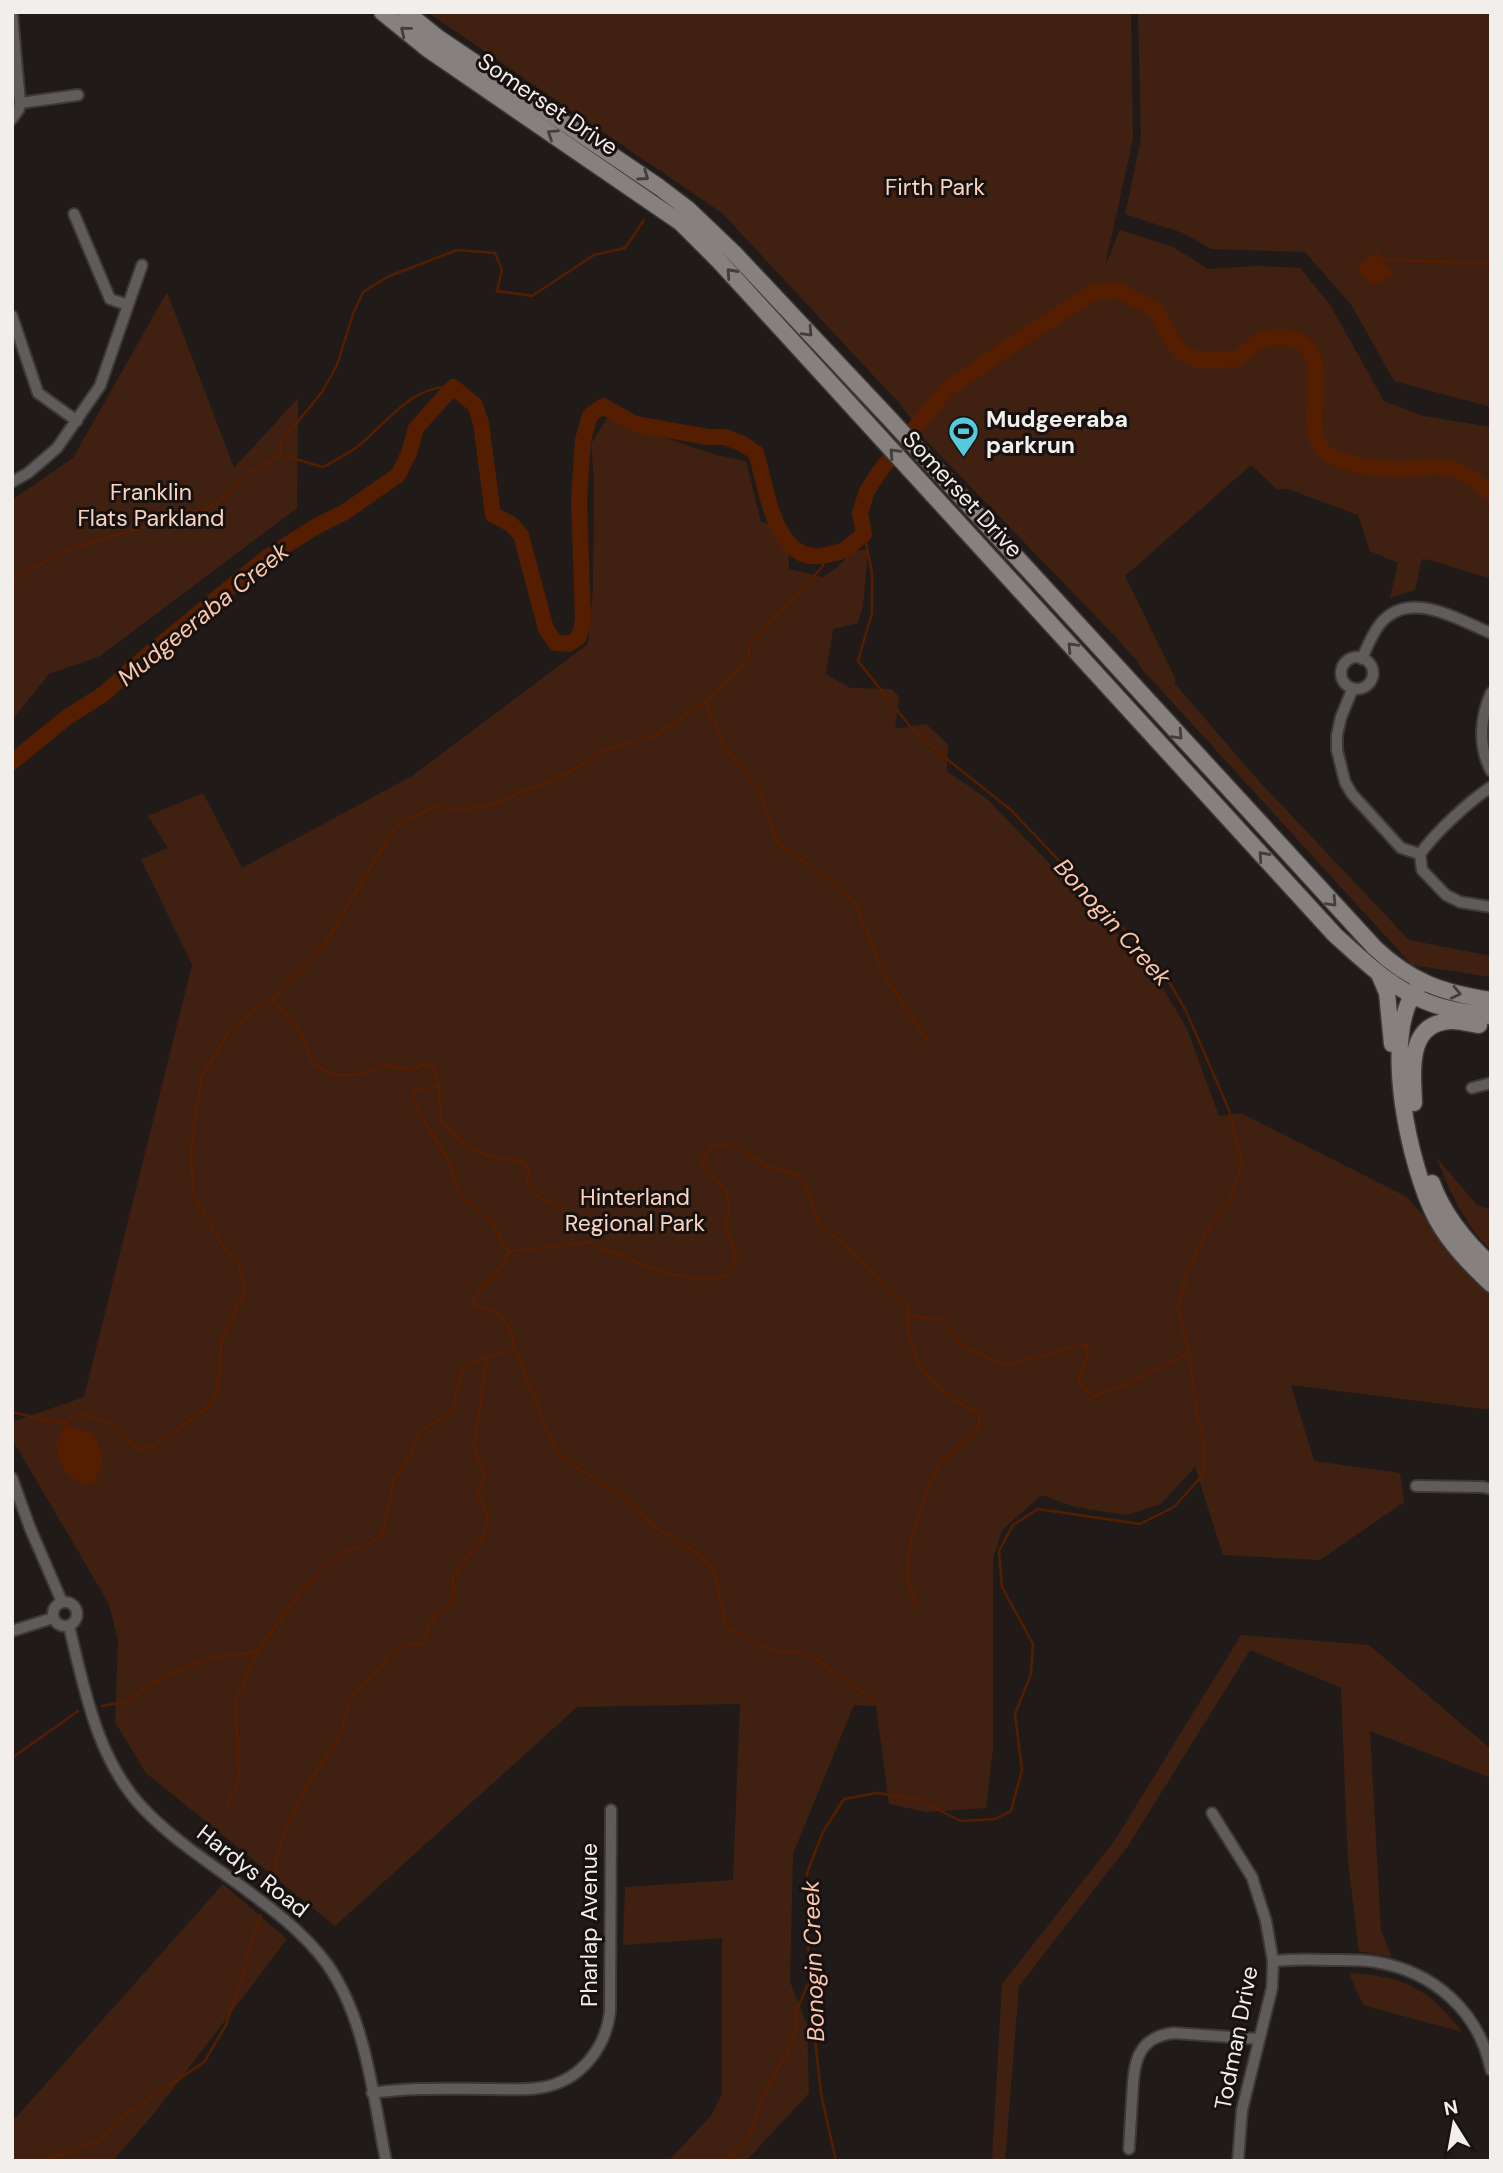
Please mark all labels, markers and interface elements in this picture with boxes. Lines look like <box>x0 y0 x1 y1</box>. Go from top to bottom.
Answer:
one-way arrow <box>401 27 413 40</box>
street label: Somerset Drive <box>472 46 624 162</box>
one-way arrow <box>547 130 560 142</box>
one-way arrow <box>636 168 649 180</box>
park label: Firth Park <box>885 172 985 202</box>
one-way arrow <box>726 268 739 281</box>
one-way arrow <box>800 324 813 337</box>
place label: Mudgeeraba parkrun <box>986 404 1128 460</box>
sports icon: Mudgeeraba parkrun <box>946 415 980 459</box>
street label: Somerset Drive <box>896 424 1030 564</box>
one-way arrow <box>890 448 903 461</box>
park label: Franklin Flats Parkland <box>78 477 225 533</box>
water label: Mudgeeraba Creek <box>111 535 296 693</box>
one-way arrow <box>1068 642 1080 655</box>
one-way arrow <box>1170 726 1182 739</box>
one-way arrow <box>1259 851 1271 864</box>
water label: Bonogin Creek <box>1047 852 1179 993</box>
one-way arrow <box>1324 894 1336 907</box>
one-way arrow <box>1450 985 1462 1000</box>
park label: Hinterland Regional Park <box>565 1182 706 1238</box>
street label: Hardys Road <box>191 1818 315 1924</box>
street label: Pharlap Avenue <box>574 1843 604 2007</box>
water label: Bonogin Creek <box>795 1879 831 2042</box>
street label: Todman Drive <box>1207 1964 1265 2112</box>
north arrow <box>1419 2089 1489 2159</box>
text: N <box>1442 2094 1460 2121</box>

